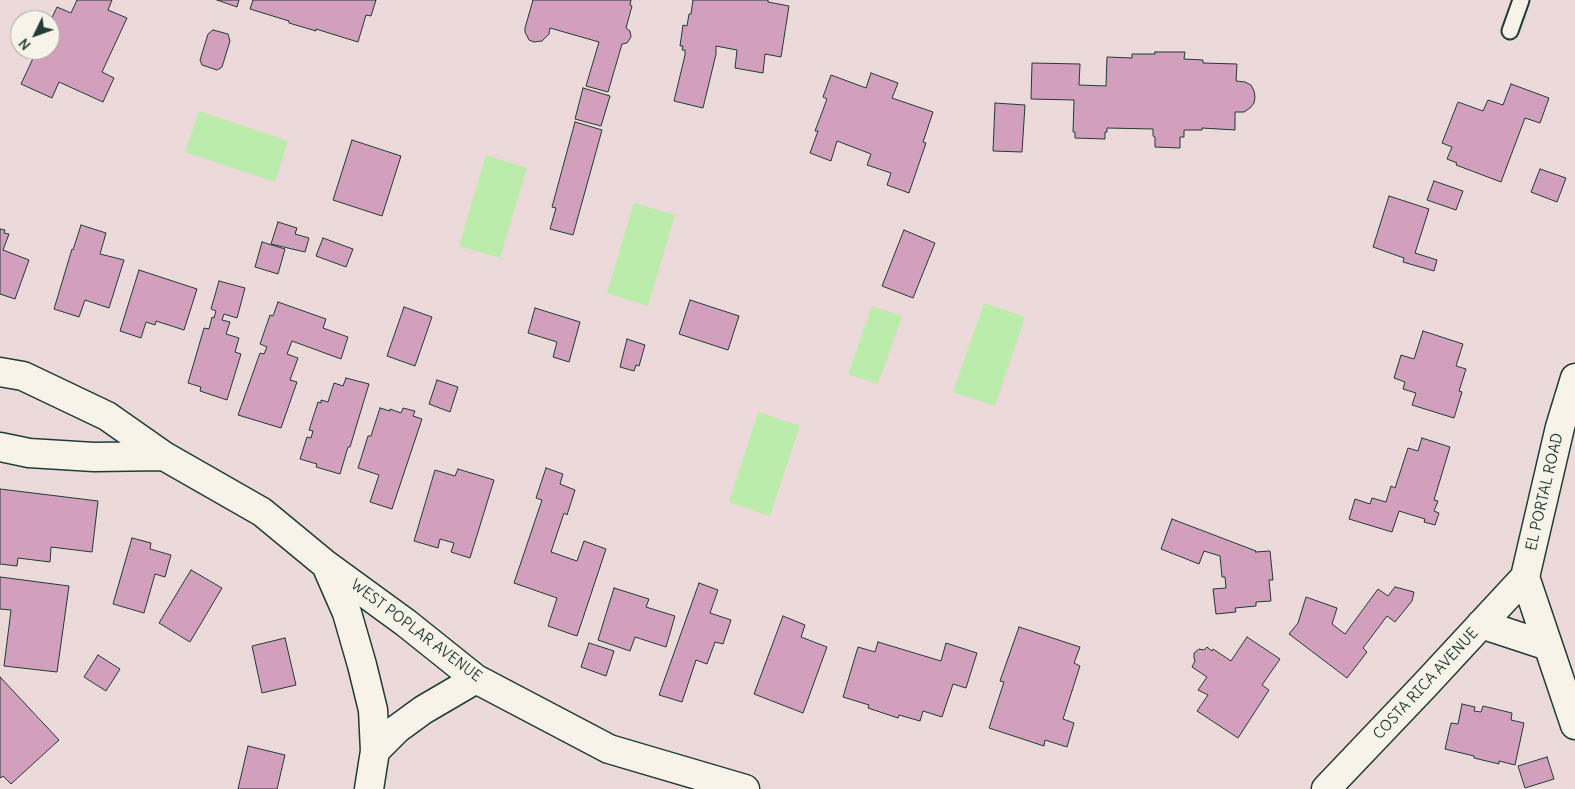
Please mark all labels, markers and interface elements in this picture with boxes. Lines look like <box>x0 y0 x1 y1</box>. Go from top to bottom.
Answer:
north arrow <box>10 10 60 60</box>
text: N <box>15 35 35 54</box>
street label: EL PORTAL ROAD <box>1523 431 1567 553</box>
street label: WEST POPLAR AVENUE <box>347 576 485 686</box>
street label: COSTA RICA AVENUE <box>1370 625 1482 743</box>

